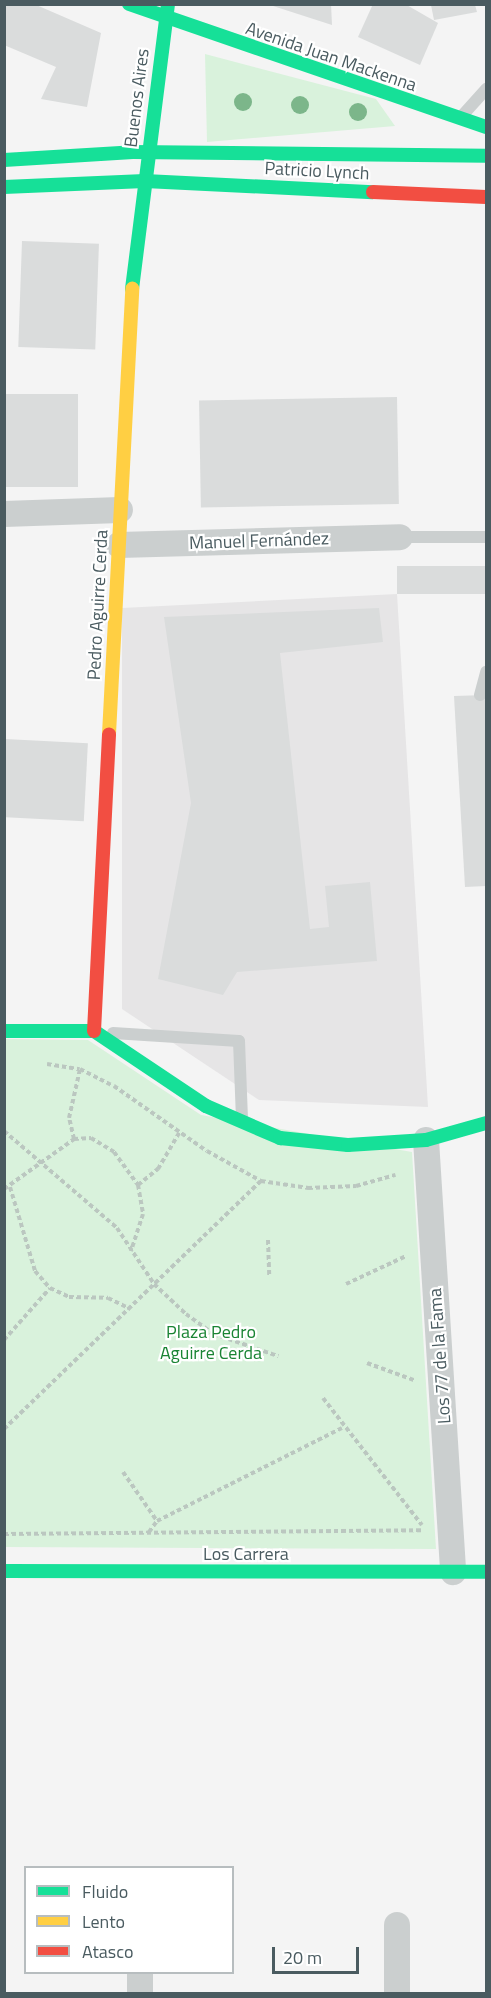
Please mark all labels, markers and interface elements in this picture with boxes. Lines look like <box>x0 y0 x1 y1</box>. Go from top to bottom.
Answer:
street label: Avenida Juan Mackenna <box>243 18 419 96</box>
street label: Buenos Aires <box>120 47 154 149</box>
street label: Patricio Lynch <box>264 157 370 185</box>
street label: Manuel Fernández <box>189 528 329 554</box>
street label: Pedro Aguirre Cerda <box>83 529 113 681</box>
street label: Los 77 de la Fama <box>424 1287 456 1425</box>
park label: Plaza Pedro Aguirre Cerda <box>160 1322 262 1364</box>
street label: Los Carrera <box>203 1543 289 1565</box>
legend <box>24 1866 234 1974</box>
text: Fluido <box>82 1878 128 1905</box>
text: Lento <box>82 1908 125 1935</box>
scale bar <box>275 1935 362 1973</box>
text: Atasco <box>82 1938 133 1965</box>
text: 20 m <box>283 1944 322 1971</box>

